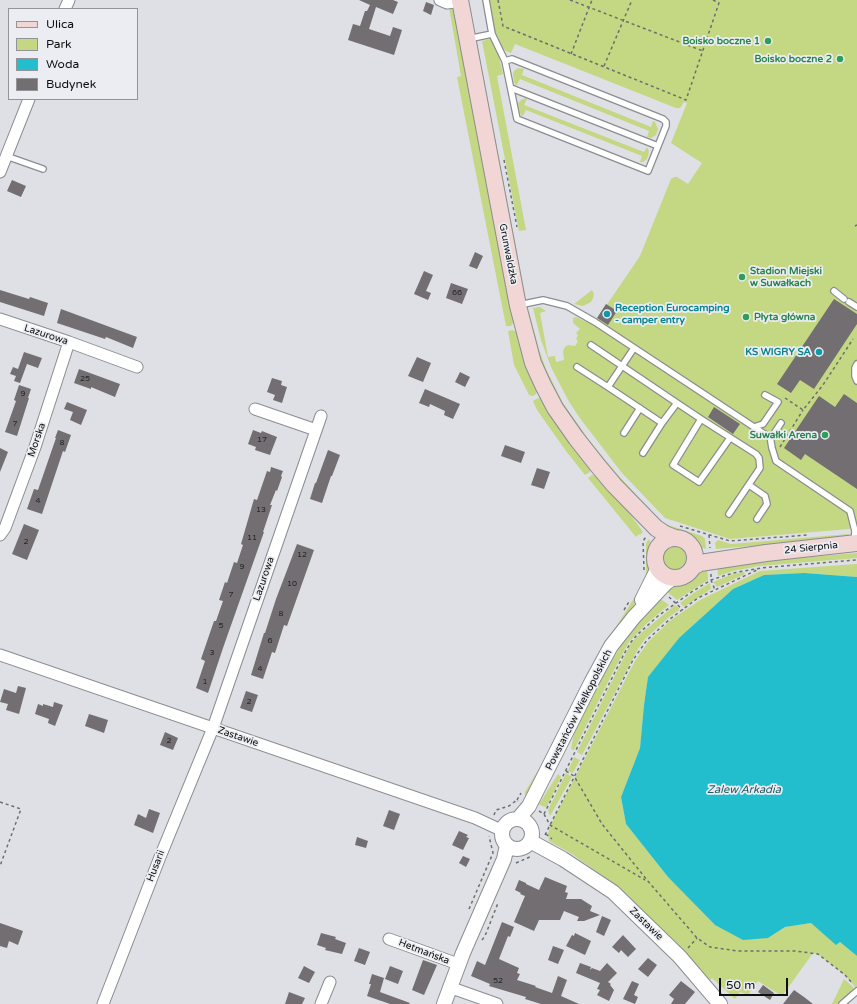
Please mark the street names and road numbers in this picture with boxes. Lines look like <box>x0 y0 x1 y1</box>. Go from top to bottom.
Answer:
street label: Grunwaldzka <box>496 223 520 285</box>
street label: Lazurowa <box>22 322 70 348</box>
street label: Morska <box>26 421 48 459</box>
street label: 24 Sierpnia <box>784 539 838 557</box>
street label: Lazurowa <box>251 555 277 603</box>
street label: Powstańców Wielkopolskich <box>543 648 615 772</box>
street label: Zastawie <box>216 724 260 750</box>
street label: Husarii <box>145 849 167 883</box>
street label: Zastawie <box>627 905 665 943</box>
street label: Hetmańska <box>397 937 451 967</box>

